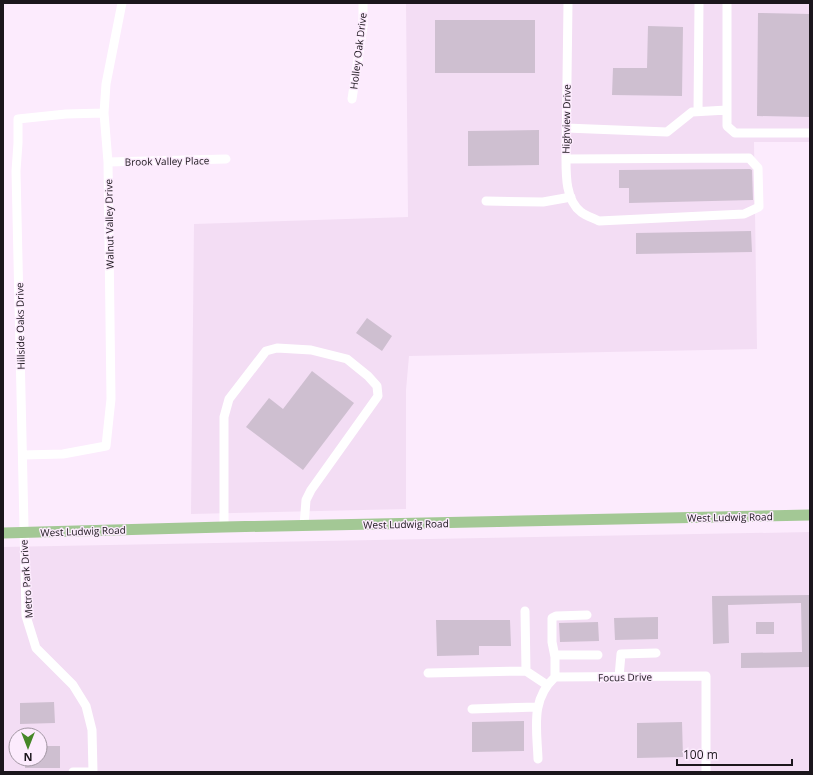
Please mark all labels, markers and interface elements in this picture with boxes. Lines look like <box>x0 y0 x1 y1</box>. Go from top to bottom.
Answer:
street label: Holley Oak Drive <box>346 11 370 90</box>
street label: Highview Drive <box>558 84 574 154</box>
street label: Brook Valley Place <box>125 153 210 169</box>
street label: Walnut Valley Drive <box>101 178 117 269</box>
street label: Hillside Oaks Drive <box>12 282 28 370</box>
street label: West Ludwig Road <box>687 509 773 525</box>
street label: West Ludwig Road <box>363 516 449 532</box>
street label: West Ludwig Road <box>40 523 126 539</box>
street label: Metro Park Drive <box>16 539 36 619</box>
street label: Focus Drive <box>598 670 652 684</box>
north arrow <box>8 727 48 767</box>
scale bar <box>677 741 792 767</box>
text: 100 m <box>683 746 718 763</box>
text: N <box>24 750 32 765</box>

